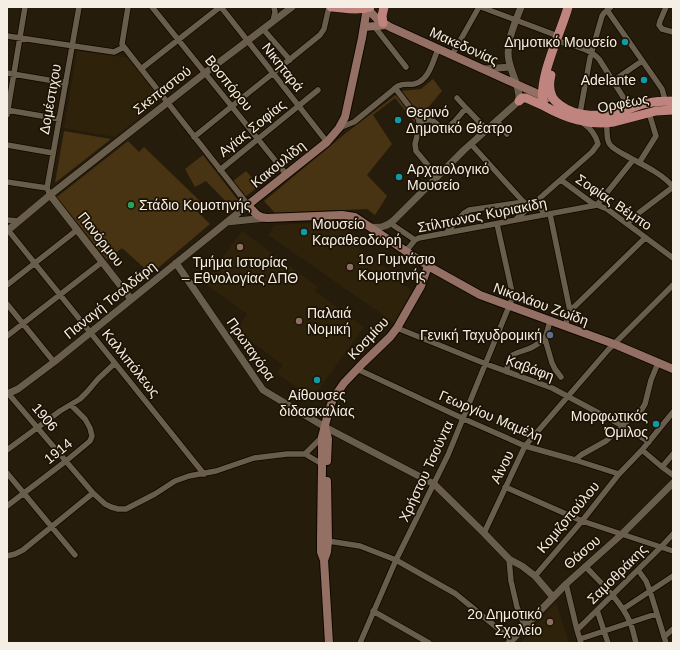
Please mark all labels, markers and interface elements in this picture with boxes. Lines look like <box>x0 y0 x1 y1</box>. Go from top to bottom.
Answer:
street label: Μακεδονίας <box>427 24 501 68</box>
place label: Δημοτικό Μουσείο <box>504 34 617 50</box>
marker: Δημοτικό Μουσείο <box>620 37 630 47</box>
street label: Νικηταρά <box>259 39 307 95</box>
street label: Βοσπόρου <box>202 52 256 114</box>
street label: Σκεπαστού <box>130 62 194 118</box>
street label: Δομέστιχου <box>36 63 64 135</box>
place label: Adelante <box>581 72 636 88</box>
marker: Adelante <box>639 75 649 85</box>
street label: Ορφέως <box>596 90 650 116</box>
street label: Αγίας Σοφίας <box>215 96 289 160</box>
place label: Θερινό Δημοτικό Θέατρο <box>406 104 513 136</box>
marker: Θερινό Δημοτικό Θέατρο <box>393 115 403 125</box>
street label: Κακουλίδη <box>248 137 308 191</box>
place label: Αρχαιολογικό Μουσείο <box>407 161 490 193</box>
street label: Σοφίας Βέμπο <box>573 171 655 233</box>
marker: Αρχαιολογικό Μουσείο <box>394 172 404 182</box>
street label: Στίλπωνος Κυριακίδη <box>416 195 548 235</box>
place label: Στάδιο Κομοτηνής <box>139 197 251 213</box>
marker: Στάδιο Κομοτηνής <box>126 200 136 210</box>
street label: Πανόρμου <box>75 209 127 269</box>
place label: Μουσείο Καραθεοδωρή <box>312 216 402 248</box>
marker: Μουσείο Καραθεοδωρή <box>299 227 309 237</box>
marker: Τμήμα Ιστορίας – Εθνολογίας ΔΠΘ <box>235 242 245 252</box>
place label: 1ο Γυμνάσιο Κομοτηνής <box>358 251 436 283</box>
place label: Τμήμα Ιστορίας – Εθνολογίας ΔΠΘ <box>182 254 298 286</box>
street label: Παναγή Τσαλδάρη <box>61 258 159 342</box>
marker: 1ο Γυμνάσιο Κομοτηνής <box>345 262 355 272</box>
street label: Νικολάου Ζωίδη <box>491 279 591 329</box>
place label: Παλαιά Νομική <box>307 305 351 337</box>
street label: Κοσμίου <box>344 313 392 363</box>
street label: Πρωταγόρα <box>223 314 279 384</box>
marker: Παλαιά Νομική <box>294 316 304 326</box>
street label: Καλλιπόλεως <box>99 326 163 400</box>
place label: Γενική Ταχυδρομική <box>420 327 542 343</box>
marker: Γενική Ταχυδρομική <box>545 330 555 340</box>
street label: Καβάφη <box>504 352 556 384</box>
marker: Αίθουσες διδασκαλίας <box>312 375 322 385</box>
place label: Αίθουσες διδασκαλίας <box>279 387 355 419</box>
street label: Γεωργίου Μαμέλη <box>437 387 545 445</box>
street label: 1906 <box>29 400 61 434</box>
place label: Μορφωτικός Όμιλος <box>571 408 648 440</box>
street label: Χρήστου Τσούντα <box>396 418 456 524</box>
marker: Μορφωτικός Όμιλος <box>651 419 661 429</box>
street label: 1914 <box>41 435 75 467</box>
street label: Αίνου <box>487 448 517 486</box>
street label: Κομιζοπούλου <box>534 478 602 556</box>
street label: Θάσου <box>560 532 604 572</box>
street label: Σαμοθράκης <box>584 541 650 607</box>
place label: 2ο Δημοτικό Σχολείο <box>467 606 542 638</box>
marker: 2ο Δημοτικό Σχολείο <box>545 617 555 627</box>

